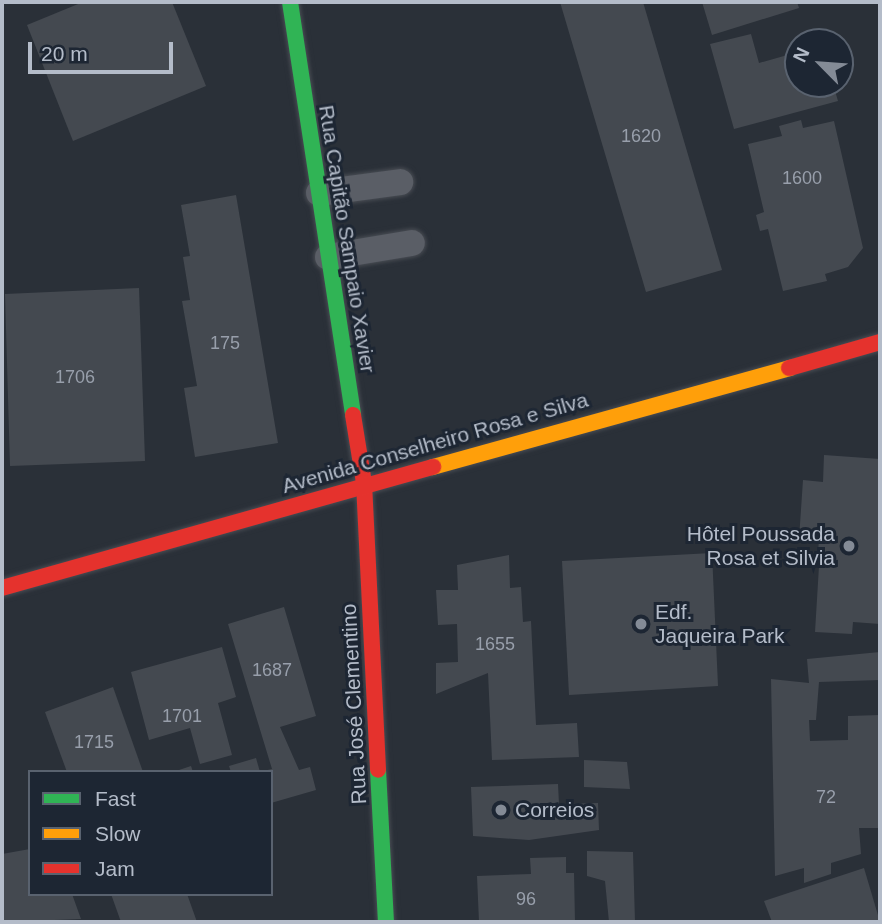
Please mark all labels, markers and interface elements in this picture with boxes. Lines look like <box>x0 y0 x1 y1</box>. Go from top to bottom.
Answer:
scale bar <box>32 28 177 72</box>
north arrow <box>784 28 854 98</box>
text: 20 m <box>41 42 88 65</box>
text: N <box>789 44 814 65</box>
street label: Rua Capitão Sampaio Xavier <box>313 103 381 375</box>
house number: 1620 <box>621 125 661 147</box>
house number: 1600 <box>782 167 822 189</box>
house number: 175 <box>210 332 240 354</box>
house number: 1706 <box>55 366 95 388</box>
street label: Avenida Conselheiro Rosa e Silva <box>279 387 591 499</box>
place label: Hôtel Poussada Rosa et Silvia <box>687 521 835 571</box>
marker: Hôtel Poussada Rosa et Silvia <box>841 538 857 554</box>
place label: Edf. Jaqueira Park <box>655 599 785 649</box>
street label: Rua José Clementino <box>336 603 372 805</box>
marker: Edf. Jaqueira Park <box>633 616 649 632</box>
house number: 1655 <box>475 633 515 655</box>
house number: 1687 <box>252 659 292 681</box>
house number: 1701 <box>162 705 202 727</box>
house number: 1715 <box>74 731 114 753</box>
legend <box>28 770 273 896</box>
house number: 72 <box>816 786 836 808</box>
text: Fast <box>95 787 136 810</box>
place label: Correios <box>515 797 594 823</box>
marker: Correios <box>493 802 509 818</box>
text: Slow <box>95 822 141 845</box>
text: Jam <box>95 857 135 880</box>
house number: 96 <box>516 888 536 910</box>

